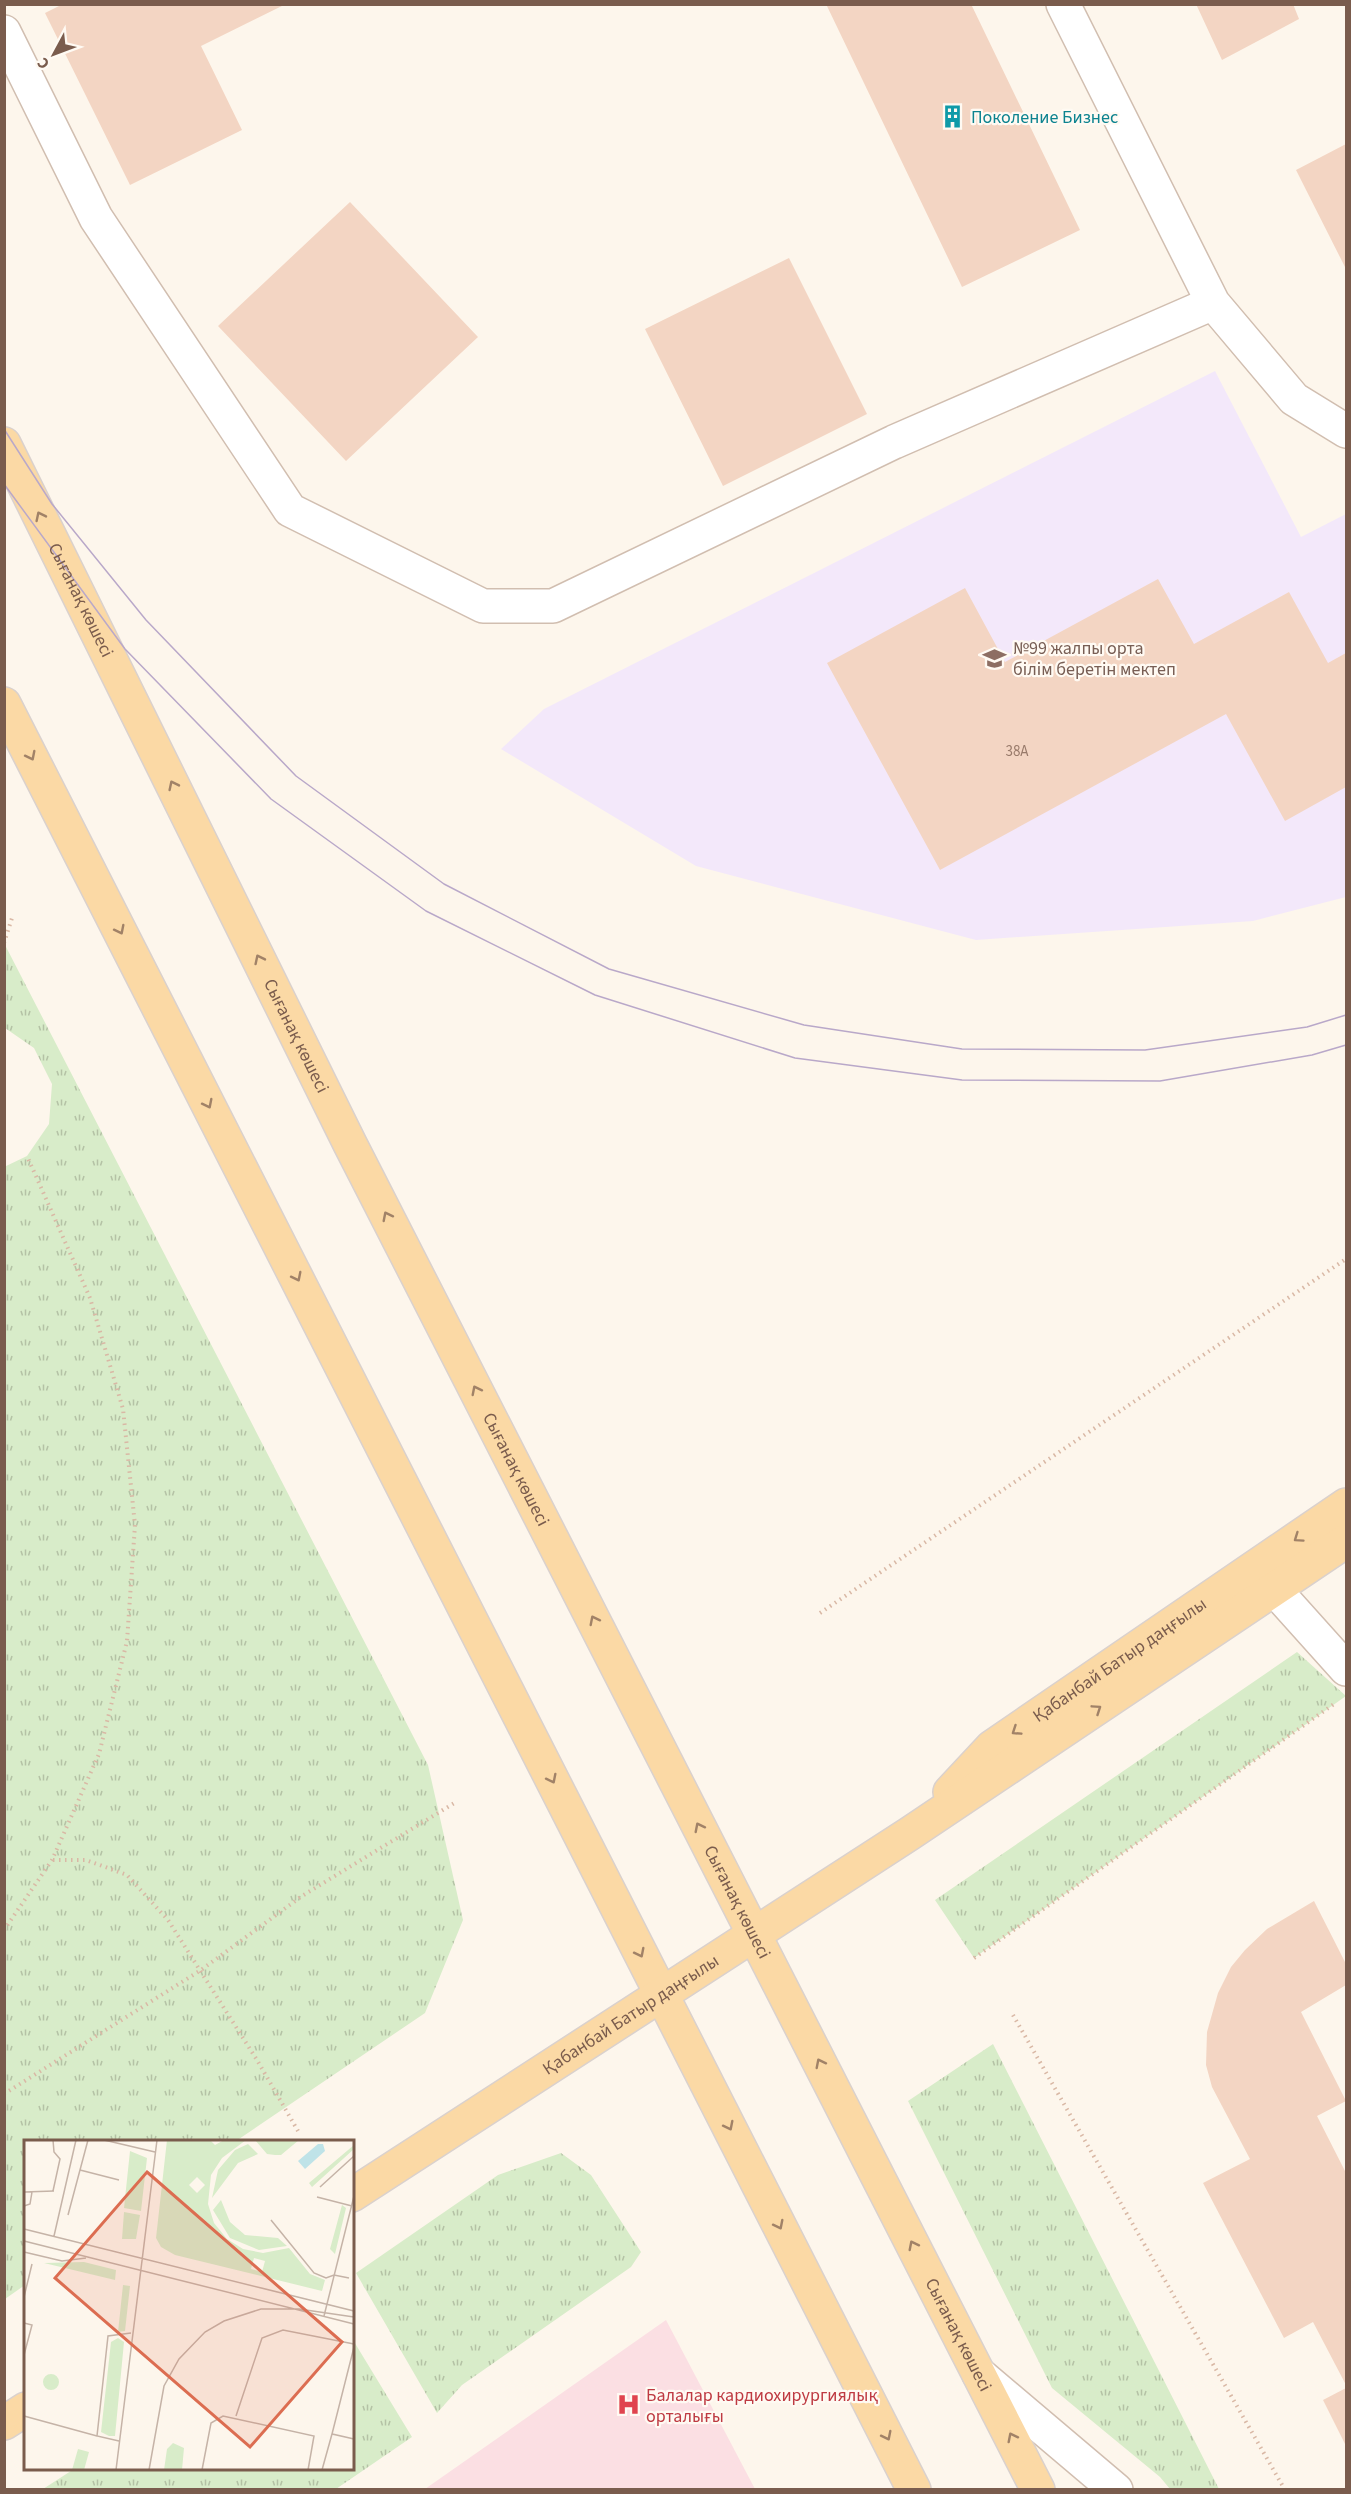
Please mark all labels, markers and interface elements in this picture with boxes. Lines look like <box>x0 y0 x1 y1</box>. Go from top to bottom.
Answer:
north arrow <box>24 24 84 84</box>
text: С <box>32 52 55 74</box>
building icon: Поколение Бизнес <box>940 104 966 130</box>
place label: Поколение Бизнес <box>971 105 1118 130</box>
one-way arrow <box>35 511 47 522</box>
street label: Сығанақ көшесі <box>42 539 119 662</box>
place label: №99 жалпы орта білім беретін мектеп <box>1013 636 1176 682</box>
school or university icon: №99 жалпы орта білім беретін мектеп <box>982 645 1008 671</box>
house number: 38А <box>1005 741 1029 762</box>
one-way arrow <box>24 750 35 760</box>
one-way arrow <box>168 780 180 791</box>
one-way arrow <box>112 923 124 934</box>
one-way arrow <box>255 955 266 966</box>
street label: Сығанақ көшесі <box>257 975 335 1097</box>
one-way arrow <box>201 1097 212 1108</box>
one-way arrow <box>383 1212 394 1223</box>
one-way arrow <box>289 1271 301 1282</box>
one-way arrow <box>472 1386 483 1396</box>
street label: Сығанақ көшесі <box>476 1408 555 1531</box>
one-way arrow <box>1294 1531 1305 1542</box>
street label: Қабанбай Батыр даңғылы <box>1028 1592 1212 1729</box>
one-way arrow <box>589 1615 601 1626</box>
one-way arrow <box>1091 1705 1102 1716</box>
one-way arrow <box>1011 1724 1022 1735</box>
one-way arrow <box>544 1772 556 1783</box>
one-way arrow <box>694 1822 706 1833</box>
street label: Сығанақ көшесі <box>697 1841 776 1963</box>
one-way arrow <box>632 1946 644 1957</box>
street label: Қабанбай Батыр даңғылы <box>538 1948 724 2081</box>
one-way arrow <box>816 2059 827 2070</box>
one-way arrow <box>721 2120 733 2131</box>
inset map <box>24 2140 354 2470</box>
one-way arrow <box>772 2219 784 2230</box>
one-way arrow <box>909 2241 920 2252</box>
street label: Сығанақ көшесі <box>919 2274 998 2396</box>
place label: Балалар кардиохирургиялық орталығы <box>646 2383 878 2429</box>
hospital icon: Балалар кардиохирургиялық орталығы <box>615 2392 641 2418</box>
one-way arrow <box>880 2430 891 2441</box>
one-way arrow <box>1007 2433 1019 2444</box>

